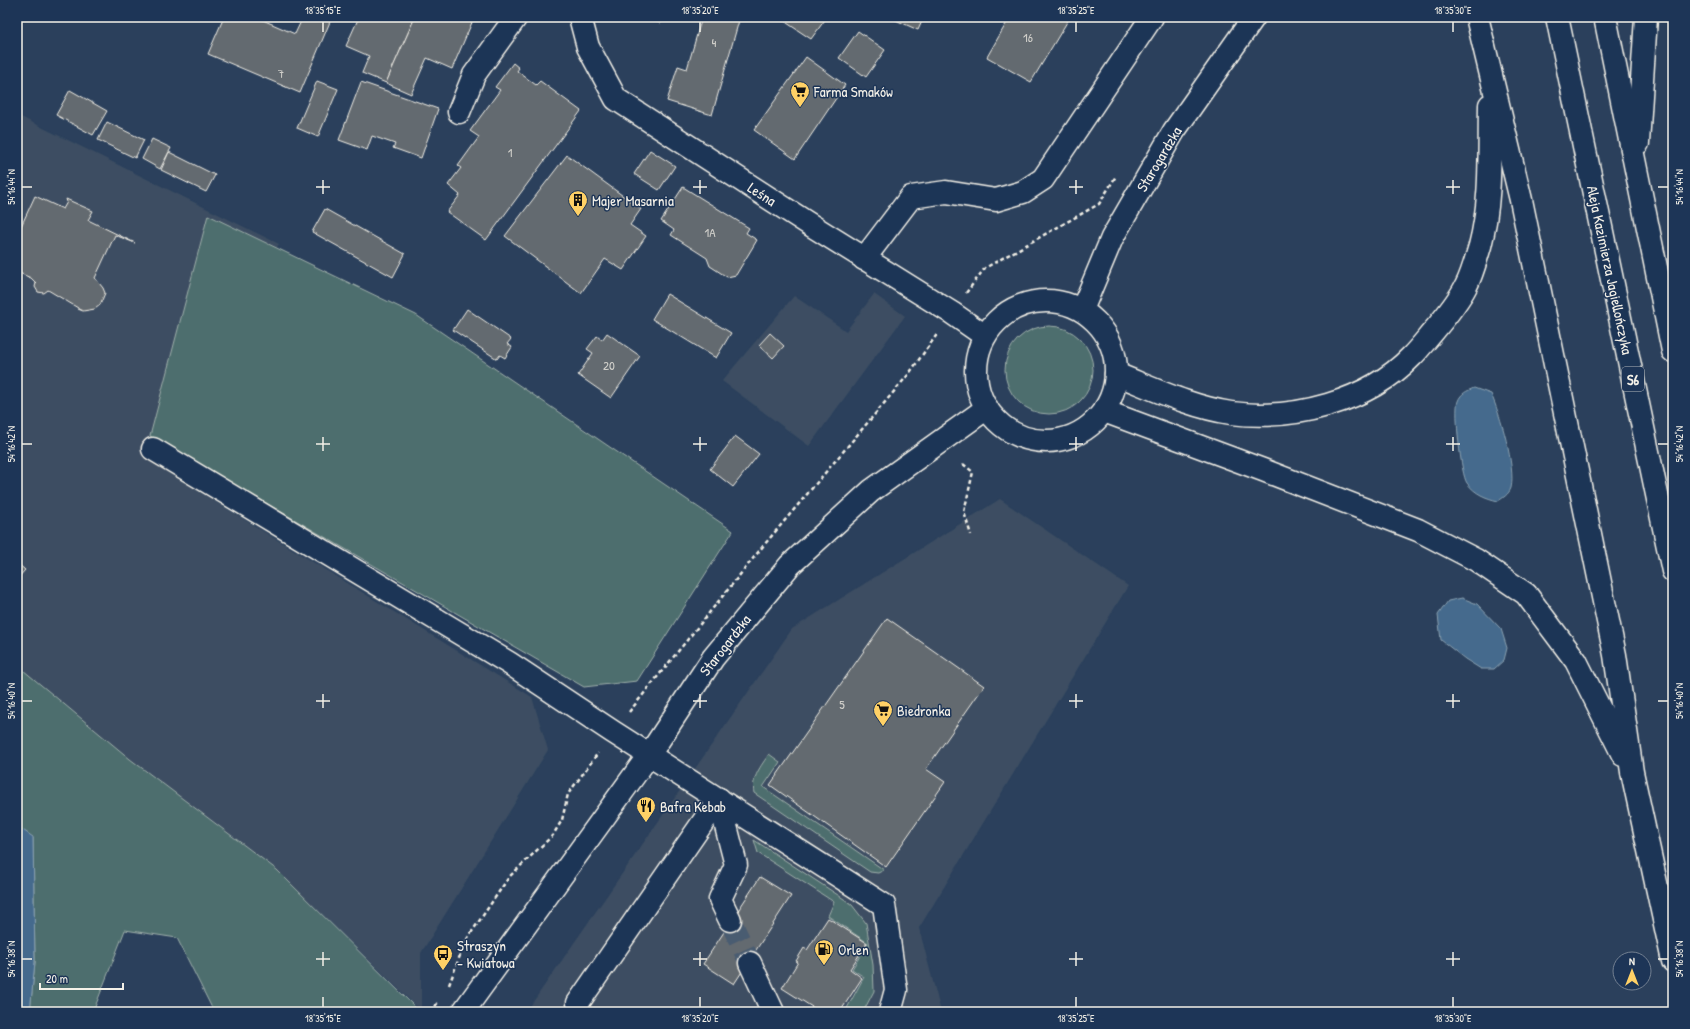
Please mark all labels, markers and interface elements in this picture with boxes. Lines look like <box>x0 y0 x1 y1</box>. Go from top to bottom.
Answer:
text: 18°35'15"E <box>305 4 342 17</box>
text: 18°35'20"E <box>681 4 719 17</box>
text: 18°35'25"E <box>1058 4 1095 17</box>
text: 18°35'30"E <box>1434 4 1472 17</box>
house number: 16 <box>1023 28 1033 46</box>
house number: 4 <box>712 33 717 51</box>
house number: 7 <box>278 64 284 82</box>
supermarket icon: Farma Smaków <box>789 80 811 108</box>
place label: Farma Smaków <box>813 81 893 102</box>
street label: Starogardzka <box>1131 122 1187 195</box>
house number: 1 <box>508 143 513 161</box>
text: 54°16'44"N <box>5 169 18 205</box>
text: 54°16'44"N <box>1673 169 1686 205</box>
street label: Leśna <box>744 177 780 211</box>
street label: Aleja Kazimierza Jagiellończyka <box>1582 184 1638 356</box>
building icon: Majer Masarnia <box>567 189 589 217</box>
place label: Majer Masarnia <box>592 190 674 211</box>
house number: 1A <box>704 223 716 241</box>
house number: 20 <box>603 356 615 374</box>
road number: S6 <box>1622 367 1644 391</box>
text: 54°16'42"N <box>5 426 18 462</box>
text: 54°16'42"N <box>1673 426 1686 462</box>
street label: Starogardzka <box>694 610 756 680</box>
text: 54°16'40"N <box>5 683 18 719</box>
text: 54°16'40"N <box>1673 683 1686 719</box>
house number: 5 <box>839 695 845 713</box>
supermarket icon: Biedronka <box>872 699 894 727</box>
place label: Biedronka <box>897 700 951 721</box>
restaurant icon: Bafra Kebab <box>635 795 657 823</box>
place label: Bafra Kebab <box>660 796 726 817</box>
place label: Straszyn - Kwiatowa <box>457 935 515 973</box>
fuel station icon: Orlen <box>813 938 835 966</box>
place label: Orlen <box>838 939 869 960</box>
text: 54°16'38"N <box>5 941 18 977</box>
text: 54°16'38"N <box>1673 941 1686 977</box>
bus stop icon: Straszyn - Kwiatowa <box>432 943 454 971</box>
north arrow <box>1612 951 1652 991</box>
text: N <box>1629 954 1635 968</box>
scale bar <box>40 965 123 991</box>
text: 20 m <box>46 970 68 987</box>
text: 18°35'15"E <box>305 1012 342 1025</box>
text: 18°35'20"E <box>681 1012 719 1025</box>
text: 18°35'25"E <box>1058 1012 1095 1025</box>
text: 18°35'30"E <box>1434 1012 1472 1025</box>

